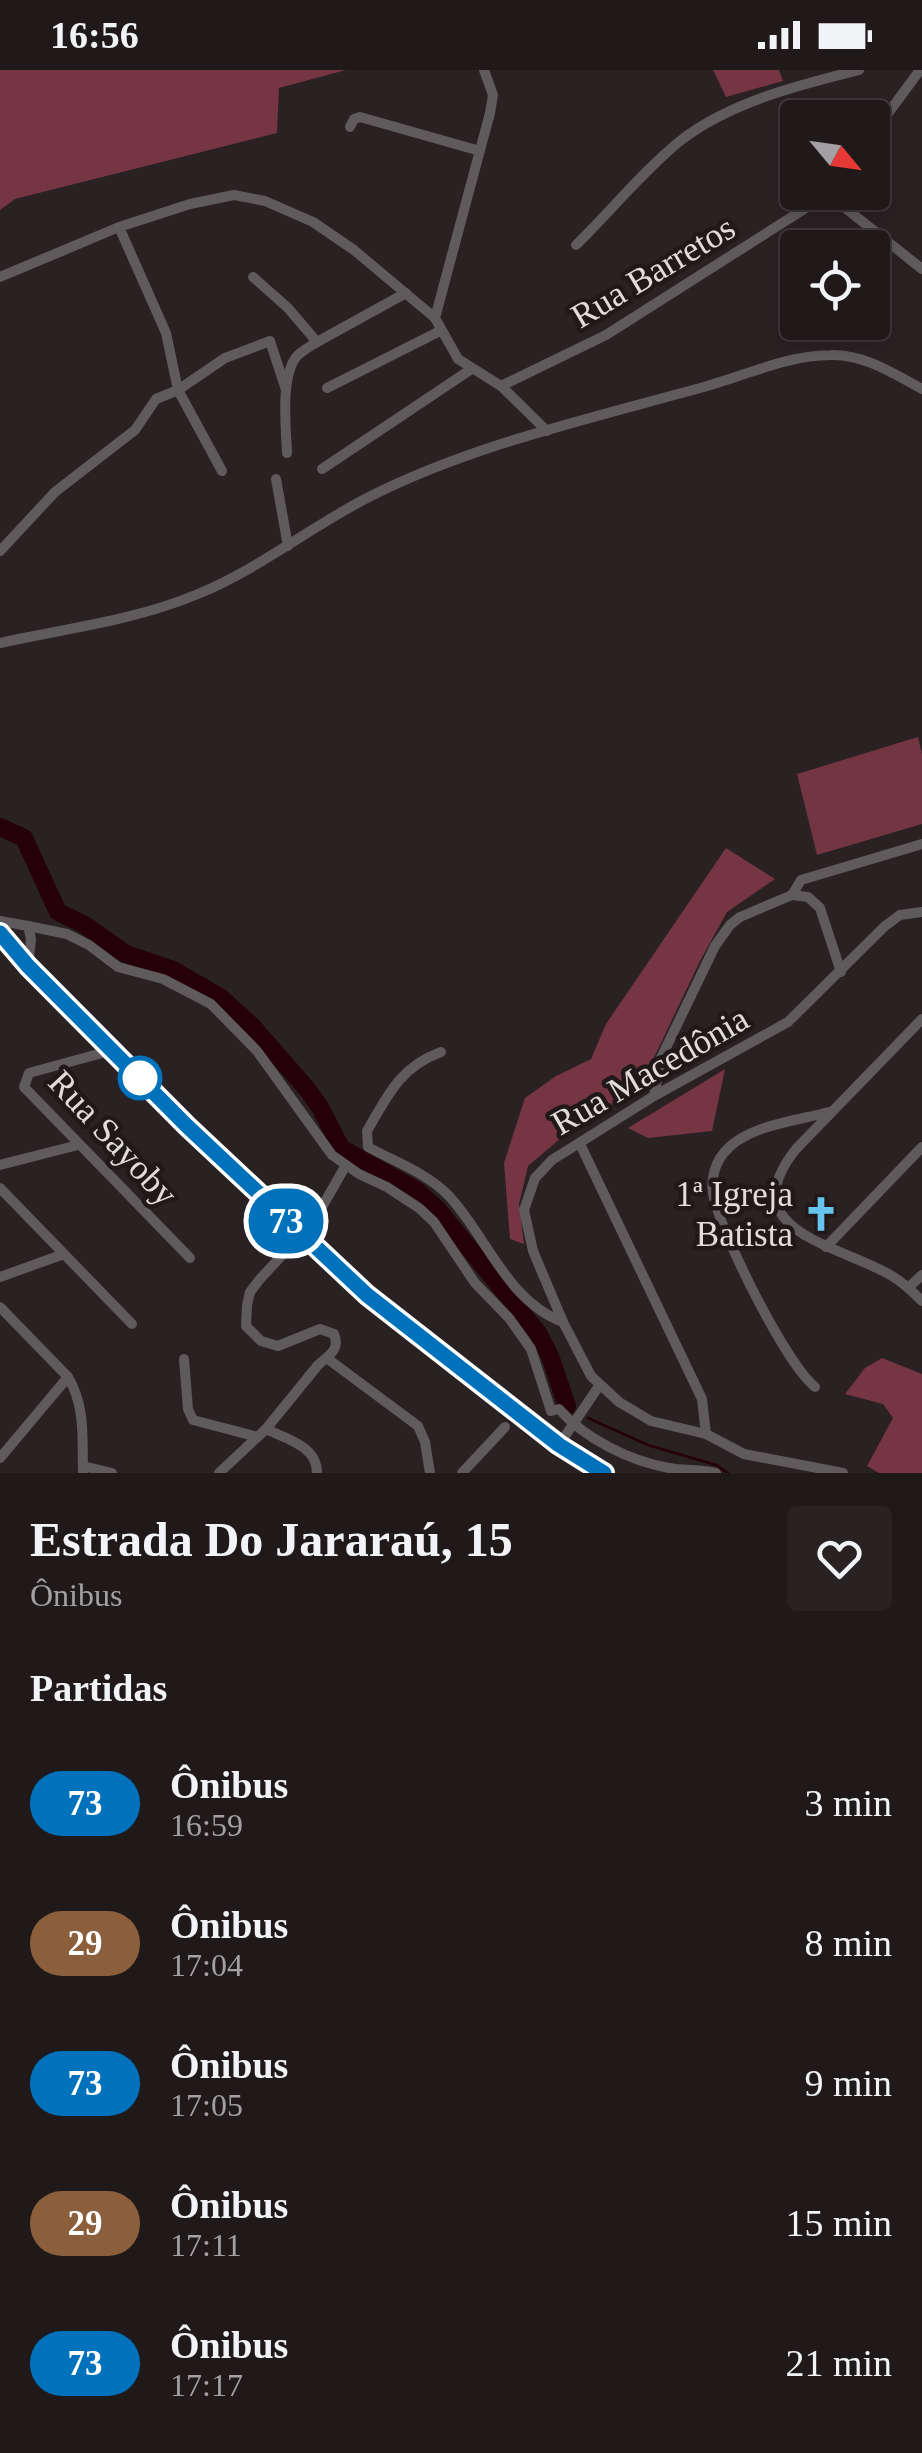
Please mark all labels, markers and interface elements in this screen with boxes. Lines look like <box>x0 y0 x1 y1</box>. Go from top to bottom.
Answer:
text: 16:56 <box>50 14 139 56</box>
north arrow <box>780 100 890 210</box>
map controls <box>780 100 890 340</box>
street label: Rua Barretos <box>564 208 742 336</box>
button: locate <box>780 230 890 340</box>
street label: Rua Macedônia <box>545 999 756 1143</box>
unlabelled marker <box>119 1057 161 1099</box>
street label: Rua Sayoby <box>41 1062 186 1214</box>
place label: 1ª Igreja Batista <box>675 1175 793 1254</box>
line badge: 73 <box>241 1188 331 1254</box>
church icon: 1ª Igreja Batista <box>802 1195 840 1233</box>
text: 73 <box>269 1202 304 1241</box>
button: heart <box>787 1506 892 1611</box>
text: Estrada Do Jararaú, 15 <box>30 1513 513 1566</box>
text: Ônibus <box>30 1577 122 1613</box>
text: Partidas <box>30 1667 167 1709</box>
text: Ônibus <box>170 1764 288 1806</box>
text: 3 min <box>804 1782 892 1824</box>
text: 73 <box>68 1784 103 1823</box>
text: 16:59 <box>170 1807 243 1843</box>
text: Ônibus <box>170 1904 288 1946</box>
text: 8 min <box>804 1922 892 1964</box>
text: 29 <box>68 1924 103 1963</box>
text: 17:04 <box>170 1947 243 1983</box>
text: Ônibus <box>170 2044 288 2086</box>
text: 9 min <box>804 2062 892 2104</box>
text: 73 <box>68 2064 103 2103</box>
text: 17:05 <box>170 2087 243 2123</box>
text: Ônibus <box>170 2184 288 2226</box>
text: 15 min <box>785 2202 892 2244</box>
text: 29 <box>68 2204 103 2243</box>
text: 17:11 <box>170 2227 242 2263</box>
text: Ônibus <box>170 2324 288 2366</box>
text: 21 min <box>785 2342 892 2384</box>
text: 73 <box>68 2344 103 2383</box>
text: 17:17 <box>170 2367 243 2403</box>

